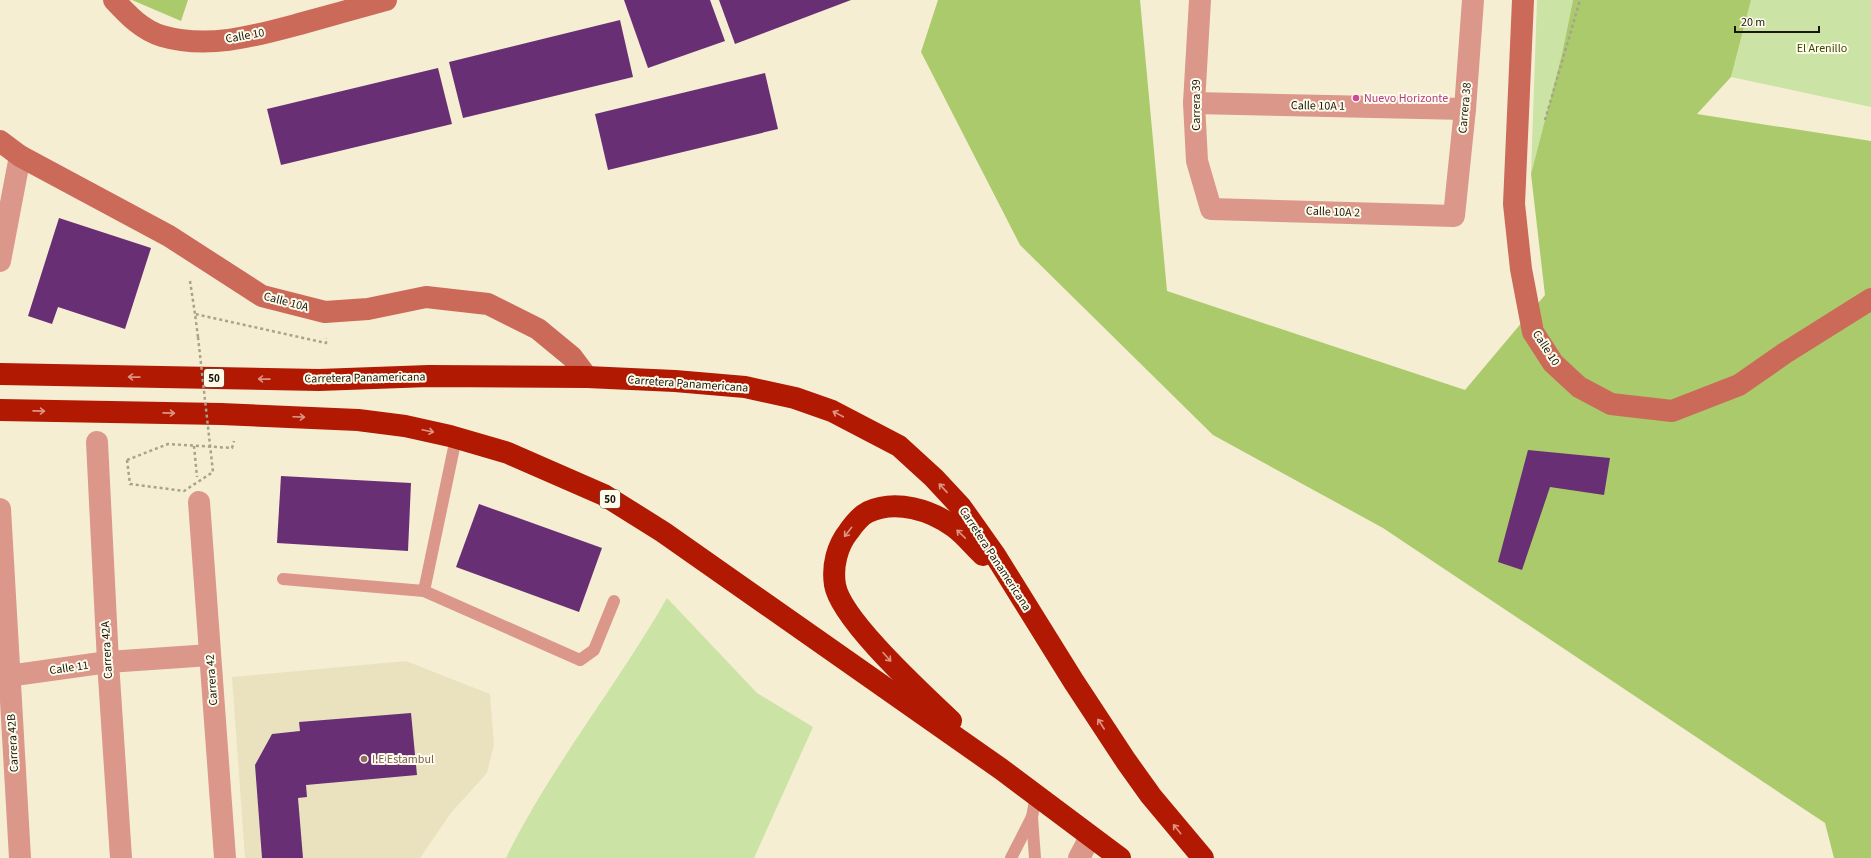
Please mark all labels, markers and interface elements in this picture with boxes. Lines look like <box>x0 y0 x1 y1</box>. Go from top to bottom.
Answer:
scale bar <box>1735 8 1819 34</box>
text: 20 m <box>1741 14 1765 31</box>
street label: Calle 10 <box>224 24 266 48</box>
park label: El Arenillo <box>1797 40 1847 57</box>
street label: Carrera 39 <box>1188 79 1205 131</box>
street label: Carrera 38 <box>1454 82 1476 134</box>
place label: Nuevo Horizonte <box>1364 90 1448 107</box>
marker: Nuevo Horizonte <box>1351 93 1361 103</box>
street label: Calle 10A 1 <box>1291 97 1345 115</box>
street label: Calle 10A 2 <box>1306 203 1360 221</box>
street label: Calle 10A <box>262 288 311 316</box>
street label: Calle 10 <box>1528 327 1564 369</box>
street label: Carretera Panamericana <box>304 368 426 388</box>
road number: 50 <box>204 369 224 387</box>
street label: Carretera Panamericana <box>627 371 749 397</box>
one-way arrow <box>128 373 141 381</box>
one-way arrow <box>258 375 271 383</box>
one-way arrow <box>32 407 45 414</box>
one-way arrow <box>162 409 175 417</box>
one-way arrow <box>832 410 844 417</box>
one-way arrow <box>292 413 305 420</box>
one-way arrow <box>421 428 434 436</box>
one-way arrow <box>938 483 948 493</box>
road number: 50 <box>600 490 620 508</box>
street label: Carretera Panamericana <box>955 504 1035 614</box>
one-way arrow <box>844 527 852 538</box>
one-way arrow <box>956 529 966 539</box>
street label: Carrera 42A <box>97 620 117 679</box>
one-way arrow <box>882 652 892 662</box>
street label: Carrera 42 <box>202 654 222 706</box>
street label: Calle 11 <box>48 657 90 679</box>
street label: Carrera 42B <box>3 713 23 773</box>
one-way arrow <box>1097 719 1105 730</box>
place label: I.E Estambul <box>372 751 434 768</box>
marker: I.E Estambul <box>359 754 369 764</box>
one-way arrow <box>1173 823 1182 834</box>

